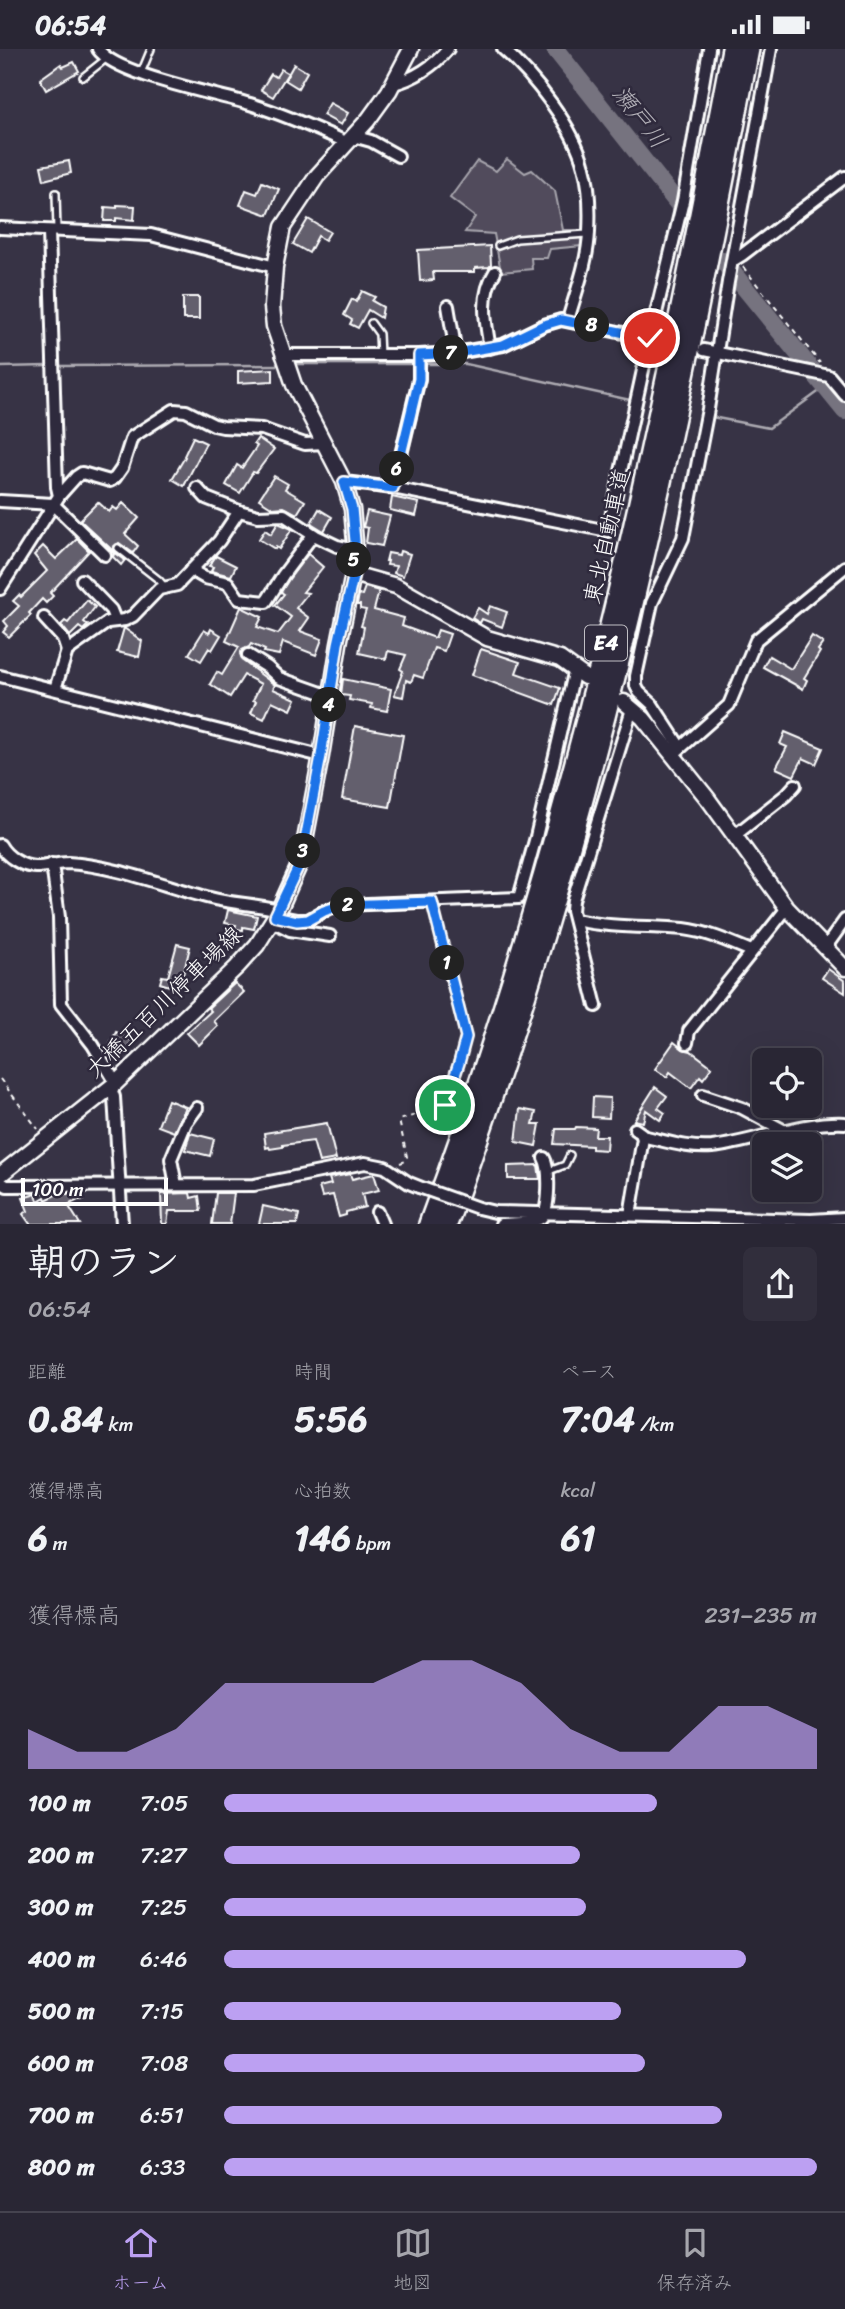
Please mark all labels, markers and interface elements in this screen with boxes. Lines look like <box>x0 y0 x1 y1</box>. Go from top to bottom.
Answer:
text: 06:54 <box>35 2 106 48</box>
water label: 瀬戸川 <box>601 76 679 158</box>
pin: 8 <box>574 307 610 343</box>
text: 8 <box>586 308 597 341</box>
pin <box>620 308 680 368</box>
icon: check <box>631 319 669 357</box>
pin: 7 <box>434 335 468 371</box>
text: 7 <box>445 336 456 369</box>
pin: 6 <box>380 451 414 487</box>
text: 6 <box>391 452 402 485</box>
street label: 東北自動車道 <box>572 464 642 608</box>
pin: 5 <box>336 543 372 577</box>
text: 5 <box>348 543 359 576</box>
road number: E4 <box>585 625 627 661</box>
pin: 4 <box>312 687 346 723</box>
text: 4 <box>323 688 334 721</box>
pin: 3 <box>286 833 320 869</box>
text: 3 <box>297 834 308 867</box>
pin: 2 <box>330 887 366 923</box>
text: 2 <box>342 888 353 921</box>
street label: 大橋五百川停車場線 <box>75 915 253 1089</box>
pin: 1 <box>430 946 464 981</box>
text: 1 <box>442 946 451 979</box>
map controls <box>752 1048 822 1202</box>
button: locate <box>752 1048 822 1118</box>
pin <box>415 1075 475 1135</box>
icon: arrive <box>426 1086 464 1124</box>
button: layers <box>752 1132 822 1202</box>
text: 100 m <box>32 1173 84 1206</box>
scale bar <box>21 1175 168 1207</box>
text: 朝のラン <box>28 1229 180 1296</box>
button: share <box>743 1247 817 1321</box>
text: 06:54 <box>28 1289 91 1330</box>
text: 距離 <box>28 1355 66 1388</box>
text: 時間 <box>294 1355 332 1388</box>
text: ペース <box>561 1355 617 1388</box>
text: 0.84 <box>28 1388 104 1450</box>
text: 5:56 <box>294 1388 368 1450</box>
text: 7:04 <box>561 1388 635 1450</box>
text: km <box>104 1408 133 1441</box>
text: /km <box>635 1408 674 1441</box>
text: 獲得標高 <box>28 1474 104 1507</box>
text: 心拍数 <box>294 1474 351 1507</box>
text: kcal <box>561 1474 595 1507</box>
text: 6 <box>28 1507 48 1569</box>
text: 146 <box>294 1507 351 1569</box>
text: 61 <box>561 1507 596 1569</box>
text: m <box>48 1527 67 1560</box>
text: bpm <box>351 1527 391 1560</box>
text: 獲得標高 <box>28 1595 120 1636</box>
text: 231–235 m <box>705 1595 817 1636</box>
text: 100 m <box>28 1783 91 1824</box>
text: 7:05 <box>140 1783 189 1824</box>
text: 200 m <box>28 1835 94 1876</box>
text: 7:27 <box>140 1835 186 1876</box>
text: 300 m <box>28 1887 93 1928</box>
text: 7:25 <box>140 1887 187 1928</box>
text: 400 m <box>28 1939 95 1980</box>
text: 6:46 <box>140 1939 187 1980</box>
text: 500 m <box>28 1991 95 2032</box>
text: 7:15 <box>140 1991 184 2032</box>
text: 600 m <box>28 2043 94 2084</box>
text: 7:08 <box>140 2043 188 2084</box>
text: 700 m <box>28 2095 94 2136</box>
text: 6:51 <box>140 2095 184 2136</box>
text: 800 m <box>28 2147 95 2188</box>
text: 6:33 <box>140 2147 185 2188</box>
tab: ホーム <box>112 2224 169 2299</box>
tab: 地図 <box>394 2224 432 2299</box>
tab: 保存済み <box>657 2224 733 2299</box>

